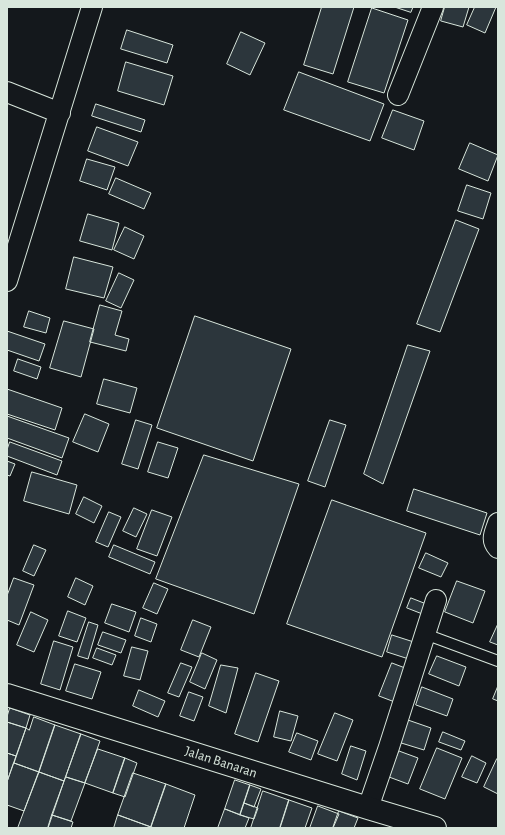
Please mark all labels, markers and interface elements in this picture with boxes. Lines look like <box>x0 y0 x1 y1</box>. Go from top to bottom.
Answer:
street label: Jalan Banaran <box>183 742 259 782</box>

